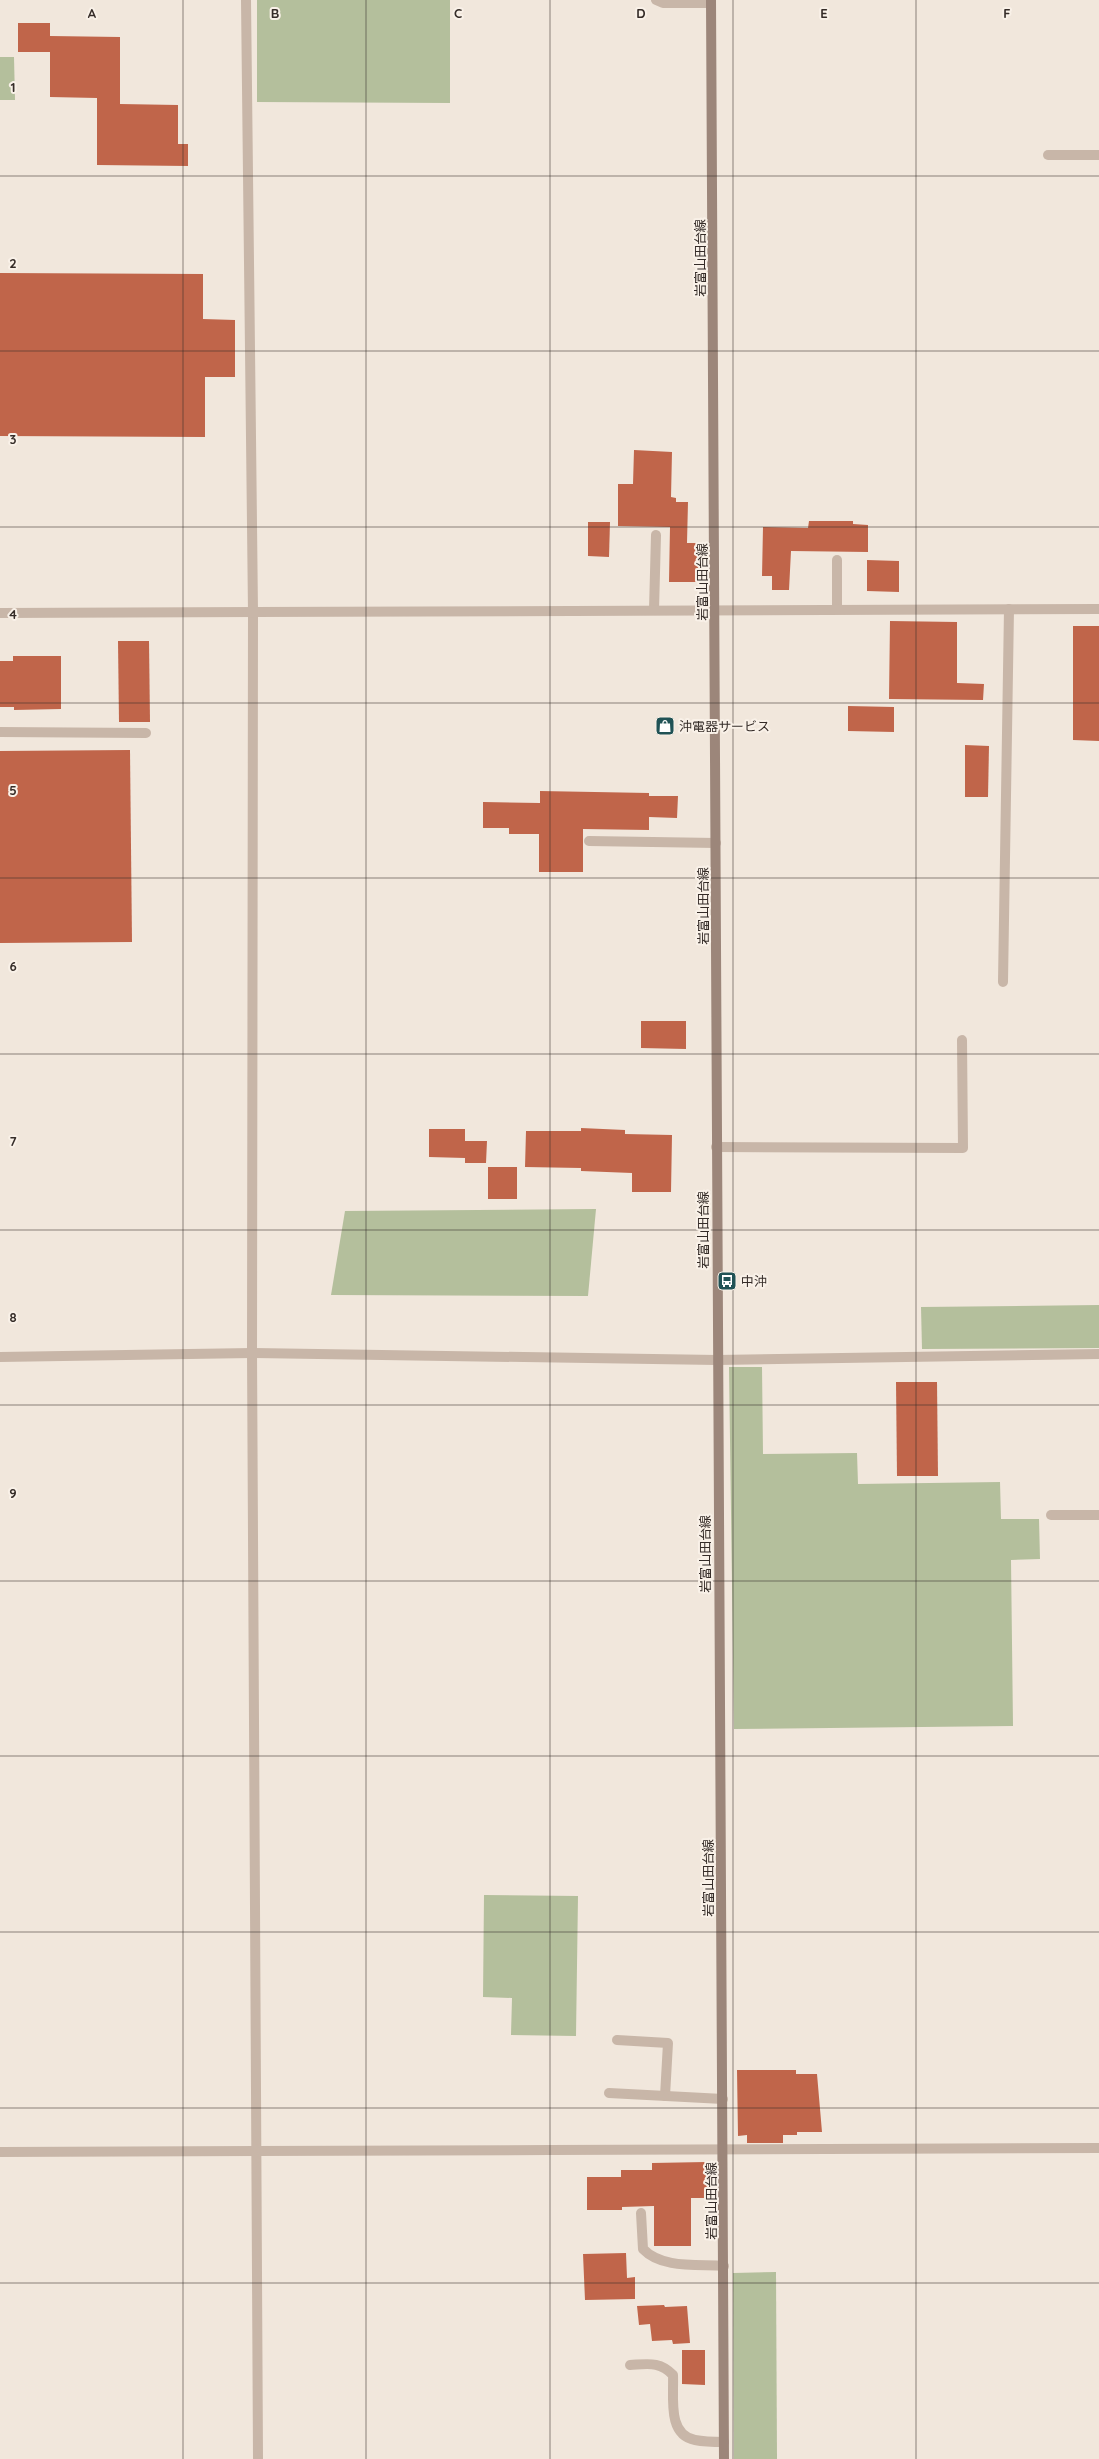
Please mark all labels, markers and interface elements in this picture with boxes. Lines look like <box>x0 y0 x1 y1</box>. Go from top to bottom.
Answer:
text: A <box>88 5 97 21</box>
text: B <box>271 5 279 21</box>
text: C <box>454 5 462 21</box>
text: D <box>636 5 646 21</box>
text: E <box>820 5 828 21</box>
text: F <box>1003 5 1011 21</box>
text: 1 <box>10 79 16 95</box>
street label: 岩富山田台線 <box>692 219 708 297</box>
text: 2 <box>9 255 17 271</box>
text: 3 <box>10 431 17 447</box>
street label: 岩富山田台線 <box>694 543 710 621</box>
text: 4 <box>9 606 17 622</box>
shop icon: 沖電器サービス <box>654 715 676 737</box>
place label: 沖電器サービス <box>679 718 770 734</box>
text: 5 <box>9 782 17 798</box>
street label: 岩富山田台線 <box>695 867 711 945</box>
text: 6 <box>9 958 17 974</box>
text: 7 <box>9 1133 17 1149</box>
street label: 岩富山田台線 <box>695 1191 711 1269</box>
bus stop icon: 中沖 <box>716 1270 738 1292</box>
place label: 中沖 <box>741 1273 767 1289</box>
text: 8 <box>9 1309 17 1325</box>
text: 9 <box>9 1485 17 1501</box>
street label: 岩富山田台線 <box>697 1515 713 1593</box>
street label: 岩富山田台線 <box>700 1839 716 1917</box>
street label: 岩富山田台線 <box>703 2162 719 2240</box>

